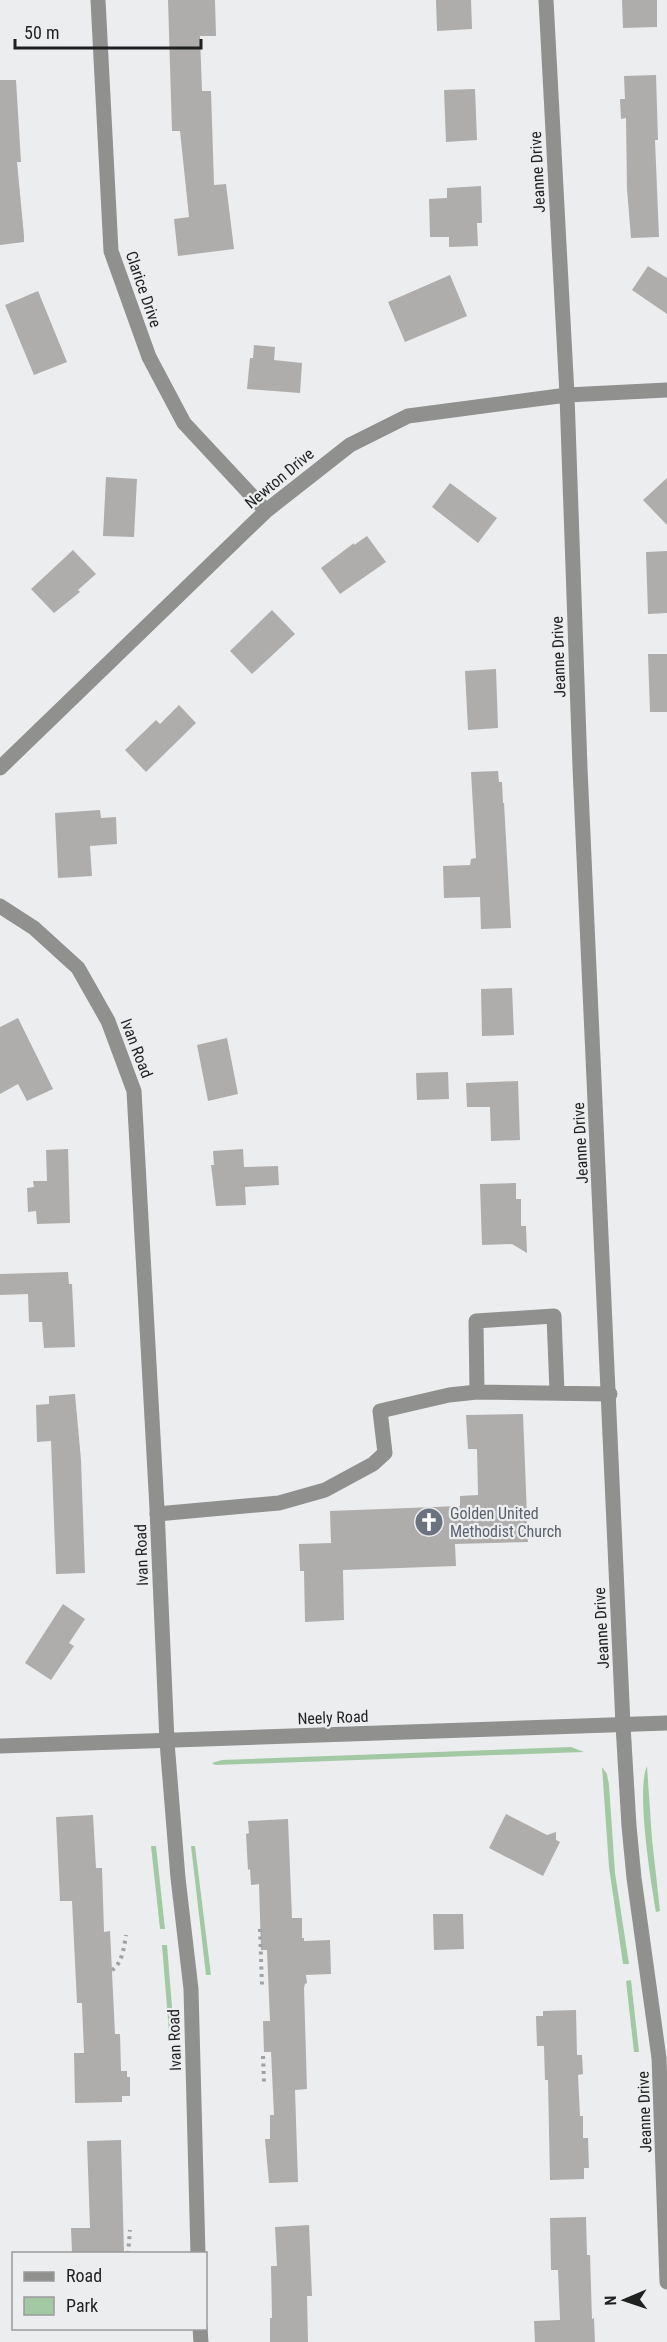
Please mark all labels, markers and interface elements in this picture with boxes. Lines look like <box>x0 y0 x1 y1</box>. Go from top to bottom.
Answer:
scale bar <box>15 12 201 50</box>
text: 50 m <box>24 22 59 43</box>
street label: Jeanne Drive <box>526 131 549 213</box>
street label: Clarice Drive <box>122 249 165 330</box>
street label: Newton Drive <box>241 444 318 513</box>
street label: Jeanne Drive <box>548 616 569 698</box>
street label: Ivan Road <box>117 1016 157 1080</box>
street label: Jeanne Drive <box>569 1102 592 1184</box>
place label: Golden United Methodist Church <box>450 1504 562 1541</box>
church icon: Golden United Methodist Church <box>413 1506 445 1538</box>
street label: Ivan Road <box>131 1524 152 1586</box>
street label: Jeanne Drive <box>590 1587 613 1669</box>
street label: Neely Road <box>297 1707 369 1728</box>
street label: Ivan Road <box>164 2009 185 2071</box>
street label: Jeanne Drive <box>634 2071 655 2153</box>
legend <box>12 2252 207 2330</box>
text: Road <box>66 2265 102 2286</box>
north arrow <box>595 2270 655 2330</box>
text: Park <box>66 2295 98 2316</box>
text: N <box>601 2295 620 2306</box>

